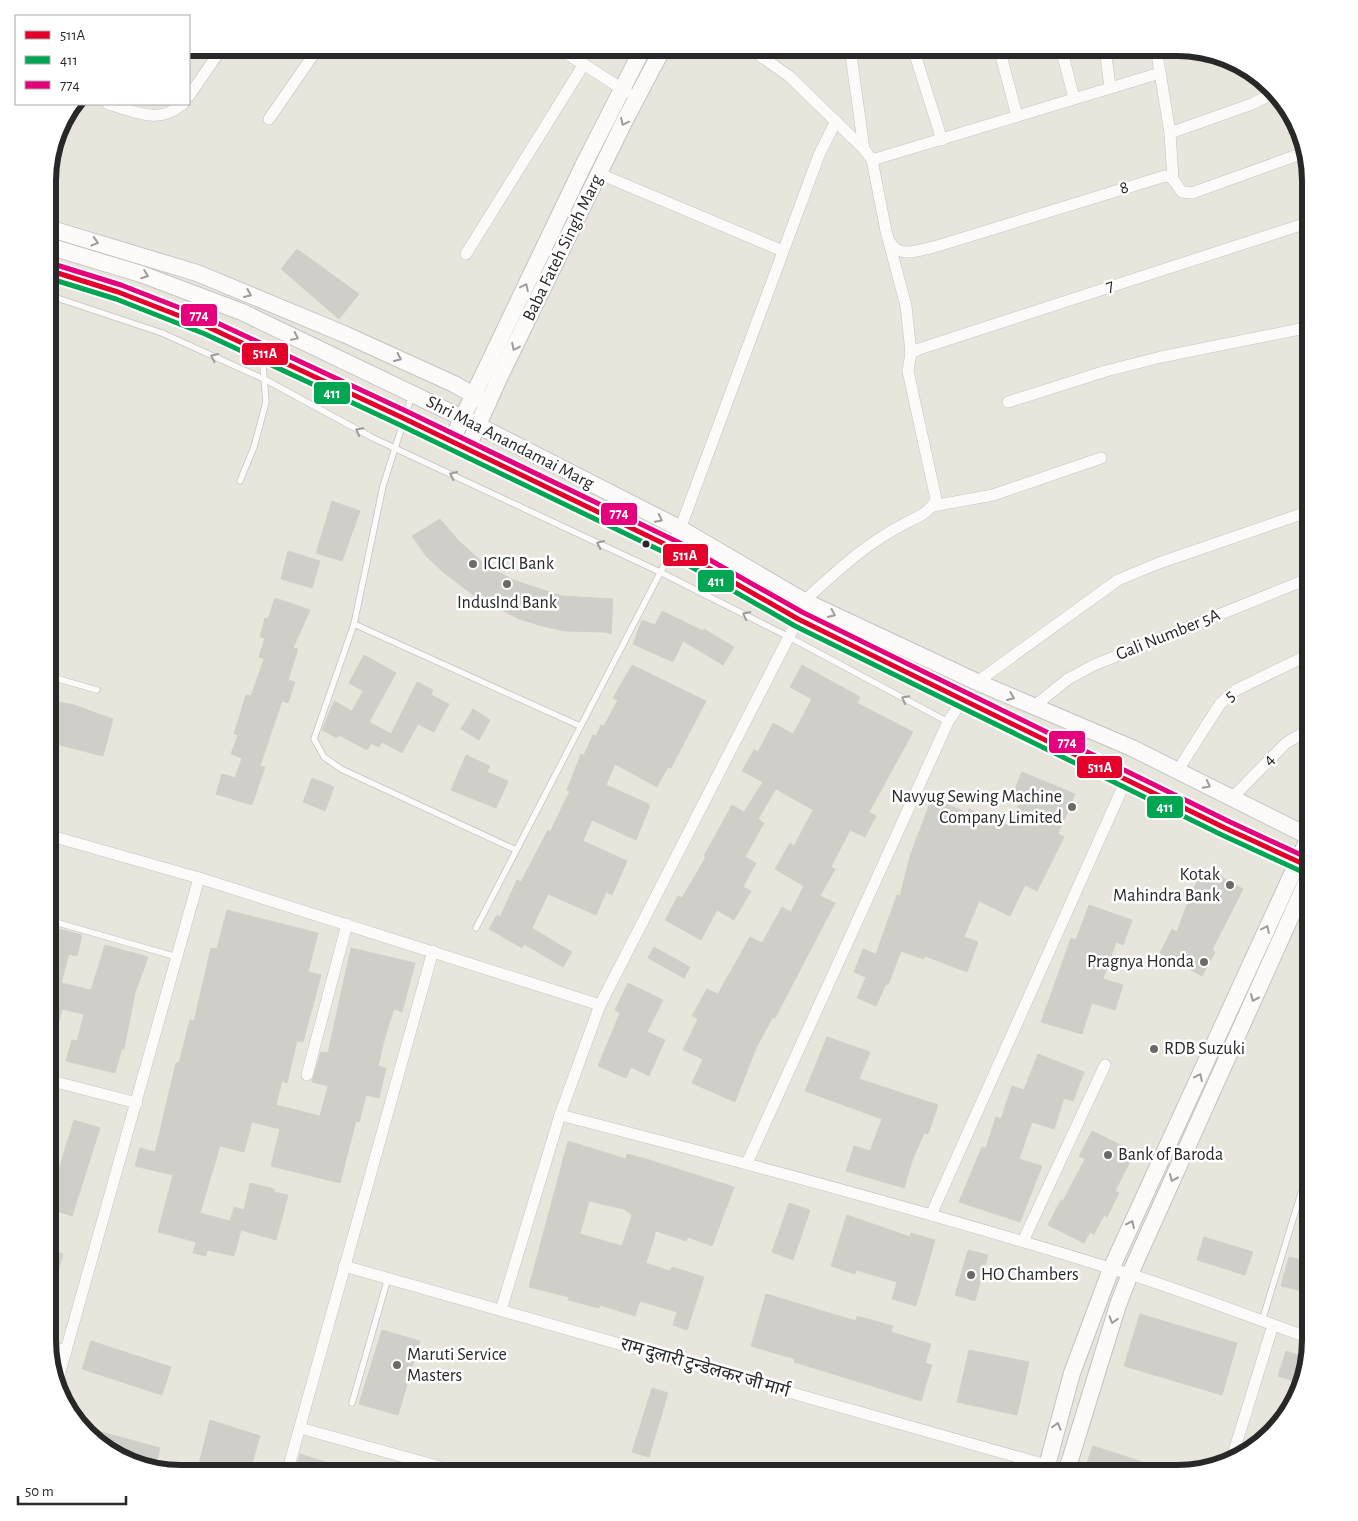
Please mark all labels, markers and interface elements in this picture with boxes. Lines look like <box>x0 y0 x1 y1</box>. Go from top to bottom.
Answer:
legend <box>15 15 190 105</box>
text: 511A <box>60 28 86 43</box>
text: 411 <box>60 53 78 68</box>
text: 774 <box>60 78 80 93</box>
one-way arrow <box>620 117 630 126</box>
street label: Baba Fateh Singh Marg <box>520 172 606 324</box>
street label: 8 <box>1117 178 1131 198</box>
one-way arrow <box>90 236 98 246</box>
one-way arrow <box>140 269 148 279</box>
street label: 7 <box>1104 276 1116 296</box>
one-way arrow <box>519 283 529 292</box>
one-way arrow <box>243 288 252 299</box>
line badge: 774 <box>180 303 218 327</box>
text: 774 <box>189 309 209 323</box>
one-way arrow <box>290 331 299 341</box>
one-way arrow <box>511 341 521 350</box>
line badge: 511A <box>241 342 289 366</box>
text: 511A <box>253 347 278 361</box>
one-way arrow <box>393 352 402 363</box>
one-way arrow <box>210 353 219 364</box>
line badge: 411 <box>313 381 351 405</box>
text: 411 <box>323 387 341 401</box>
street label: Shri Maa Anandamai Marg <box>423 393 597 493</box>
one-way arrow <box>356 427 365 437</box>
one-way arrow <box>449 471 458 481</box>
line badge: 774 <box>600 502 638 526</box>
text: 774 <box>609 507 629 521</box>
one-way arrow <box>654 513 663 523</box>
unlabelled marker <box>641 539 651 549</box>
one-way arrow <box>596 540 605 550</box>
line badge: 511A <box>662 543 709 567</box>
text: 511A <box>673 549 698 563</box>
place label: ICICI Bank <box>483 555 555 573</box>
marker: ICICI Bank <box>467 558 479 570</box>
line badge: 411 <box>697 569 735 593</box>
text: 411 <box>707 575 725 589</box>
marker: IndusInd Bank <box>501 578 513 590</box>
place label: IndusInd Bank <box>457 594 558 612</box>
street label: Gali Number 5A <box>1113 606 1223 664</box>
one-way arrow <box>827 608 836 618</box>
one-way arrow <box>742 611 751 621</box>
street label: 5 <box>1221 687 1239 705</box>
one-way arrow <box>1006 691 1015 702</box>
one-way arrow <box>901 695 910 705</box>
line badge: 774 <box>1048 730 1086 754</box>
text: 774 <box>1057 736 1077 750</box>
street label: 4 <box>1260 750 1279 769</box>
line badge: 511A <box>1076 755 1123 779</box>
text: 511A <box>1088 761 1113 775</box>
one-way arrow <box>1202 779 1211 789</box>
place label: Navyug Sewing Machine Company Limited <box>891 788 1062 827</box>
line badge: 411 <box>1146 795 1184 819</box>
marker: Navyug Sewing Machine Company Limited <box>1066 801 1078 813</box>
text: 411 <box>1156 801 1174 815</box>
place label: Kotak Mahindra Bank <box>1113 866 1221 905</box>
marker: Kotak Mahindra Bank <box>1224 879 1236 891</box>
one-way arrow <box>1260 925 1271 934</box>
place label: Pragnya Honda <box>1087 953 1194 971</box>
marker: Pragnya Honda <box>1198 956 1210 968</box>
one-way arrow <box>1250 993 1261 1002</box>
place label: RDB Suzuki <box>1164 1040 1245 1058</box>
marker: RDB Suzuki <box>1148 1043 1160 1055</box>
one-way arrow <box>1192 1073 1202 1082</box>
place label: Bank of Baroda <box>1118 1146 1223 1164</box>
marker: Bank of Baroda <box>1102 1149 1114 1161</box>
one-way arrow <box>1169 1173 1180 1182</box>
one-way arrow <box>1125 1220 1135 1229</box>
place label: HO Chambers <box>981 1266 1079 1284</box>
marker: HO Chambers <box>965 1269 977 1281</box>
one-way arrow <box>1109 1315 1119 1324</box>
street label: राम दुलारी टुन्डेलकर जी मार्ग <box>618 1332 793 1403</box>
place label: Maruti Service Masters <box>407 1346 507 1385</box>
marker: Maruti Service Masters <box>391 1359 403 1371</box>
one-way arrow <box>1052 1423 1062 1431</box>
scale bar <box>18 1474 125 1506</box>
text: 50 m <box>25 1484 54 1499</box>

